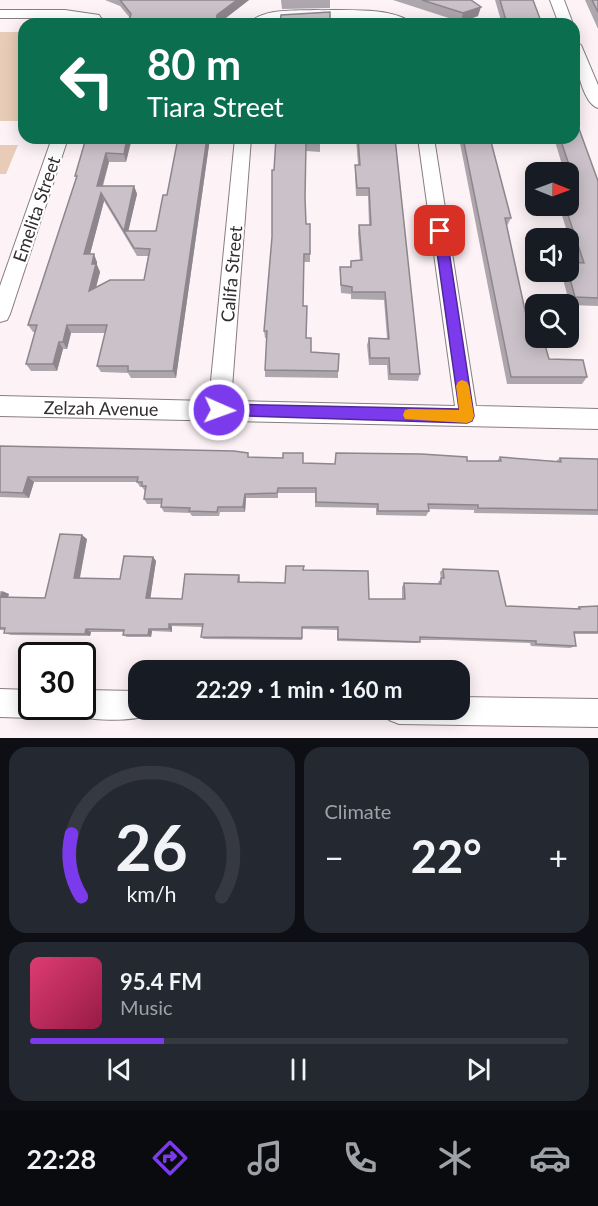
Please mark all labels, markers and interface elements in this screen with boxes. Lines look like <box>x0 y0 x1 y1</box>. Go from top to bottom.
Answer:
text: 80 m <box>147 39 241 89</box>
icon: left <box>48 42 126 120</box>
text: Tiara Street <box>147 90 284 123</box>
street label: Emelita Street <box>8 153 65 265</box>
north arrow <box>525 162 579 216</box>
map controls <box>525 162 579 348</box>
pin <box>414 205 465 256</box>
icon: arrive <box>423 214 456 247</box>
street label: Califa Street <box>216 224 246 323</box>
button: sound <box>525 228 579 282</box>
button: search <box>525 294 579 348</box>
position arrow <box>187 378 251 442</box>
street label: Zelzah Avenue <box>43 396 159 420</box>
speed limit sign: 30 <box>18 642 96 720</box>
text: 22:29 · 1 min · 160 m <box>196 676 402 703</box>
text: Climate <box>325 799 391 823</box>
text: 26 <box>116 809 188 884</box>
text: 22° <box>411 829 482 883</box>
text: − <box>325 837 344 877</box>
text: + <box>549 837 568 877</box>
text: km/h <box>127 881 177 907</box>
text: 95.4 FM <box>120 968 202 995</box>
text: Music <box>120 995 173 1019</box>
icon: previous <box>103 1053 136 1086</box>
icon: pause <box>282 1053 315 1086</box>
icon: next <box>462 1053 495 1086</box>
icon: directions <box>149 1137 191 1179</box>
icon: music <box>244 1137 286 1179</box>
icon: phone <box>339 1137 381 1179</box>
icon: climate <box>434 1137 476 1179</box>
icon: car <box>529 1137 571 1179</box>
text: 22:28 <box>27 1142 96 1175</box>

